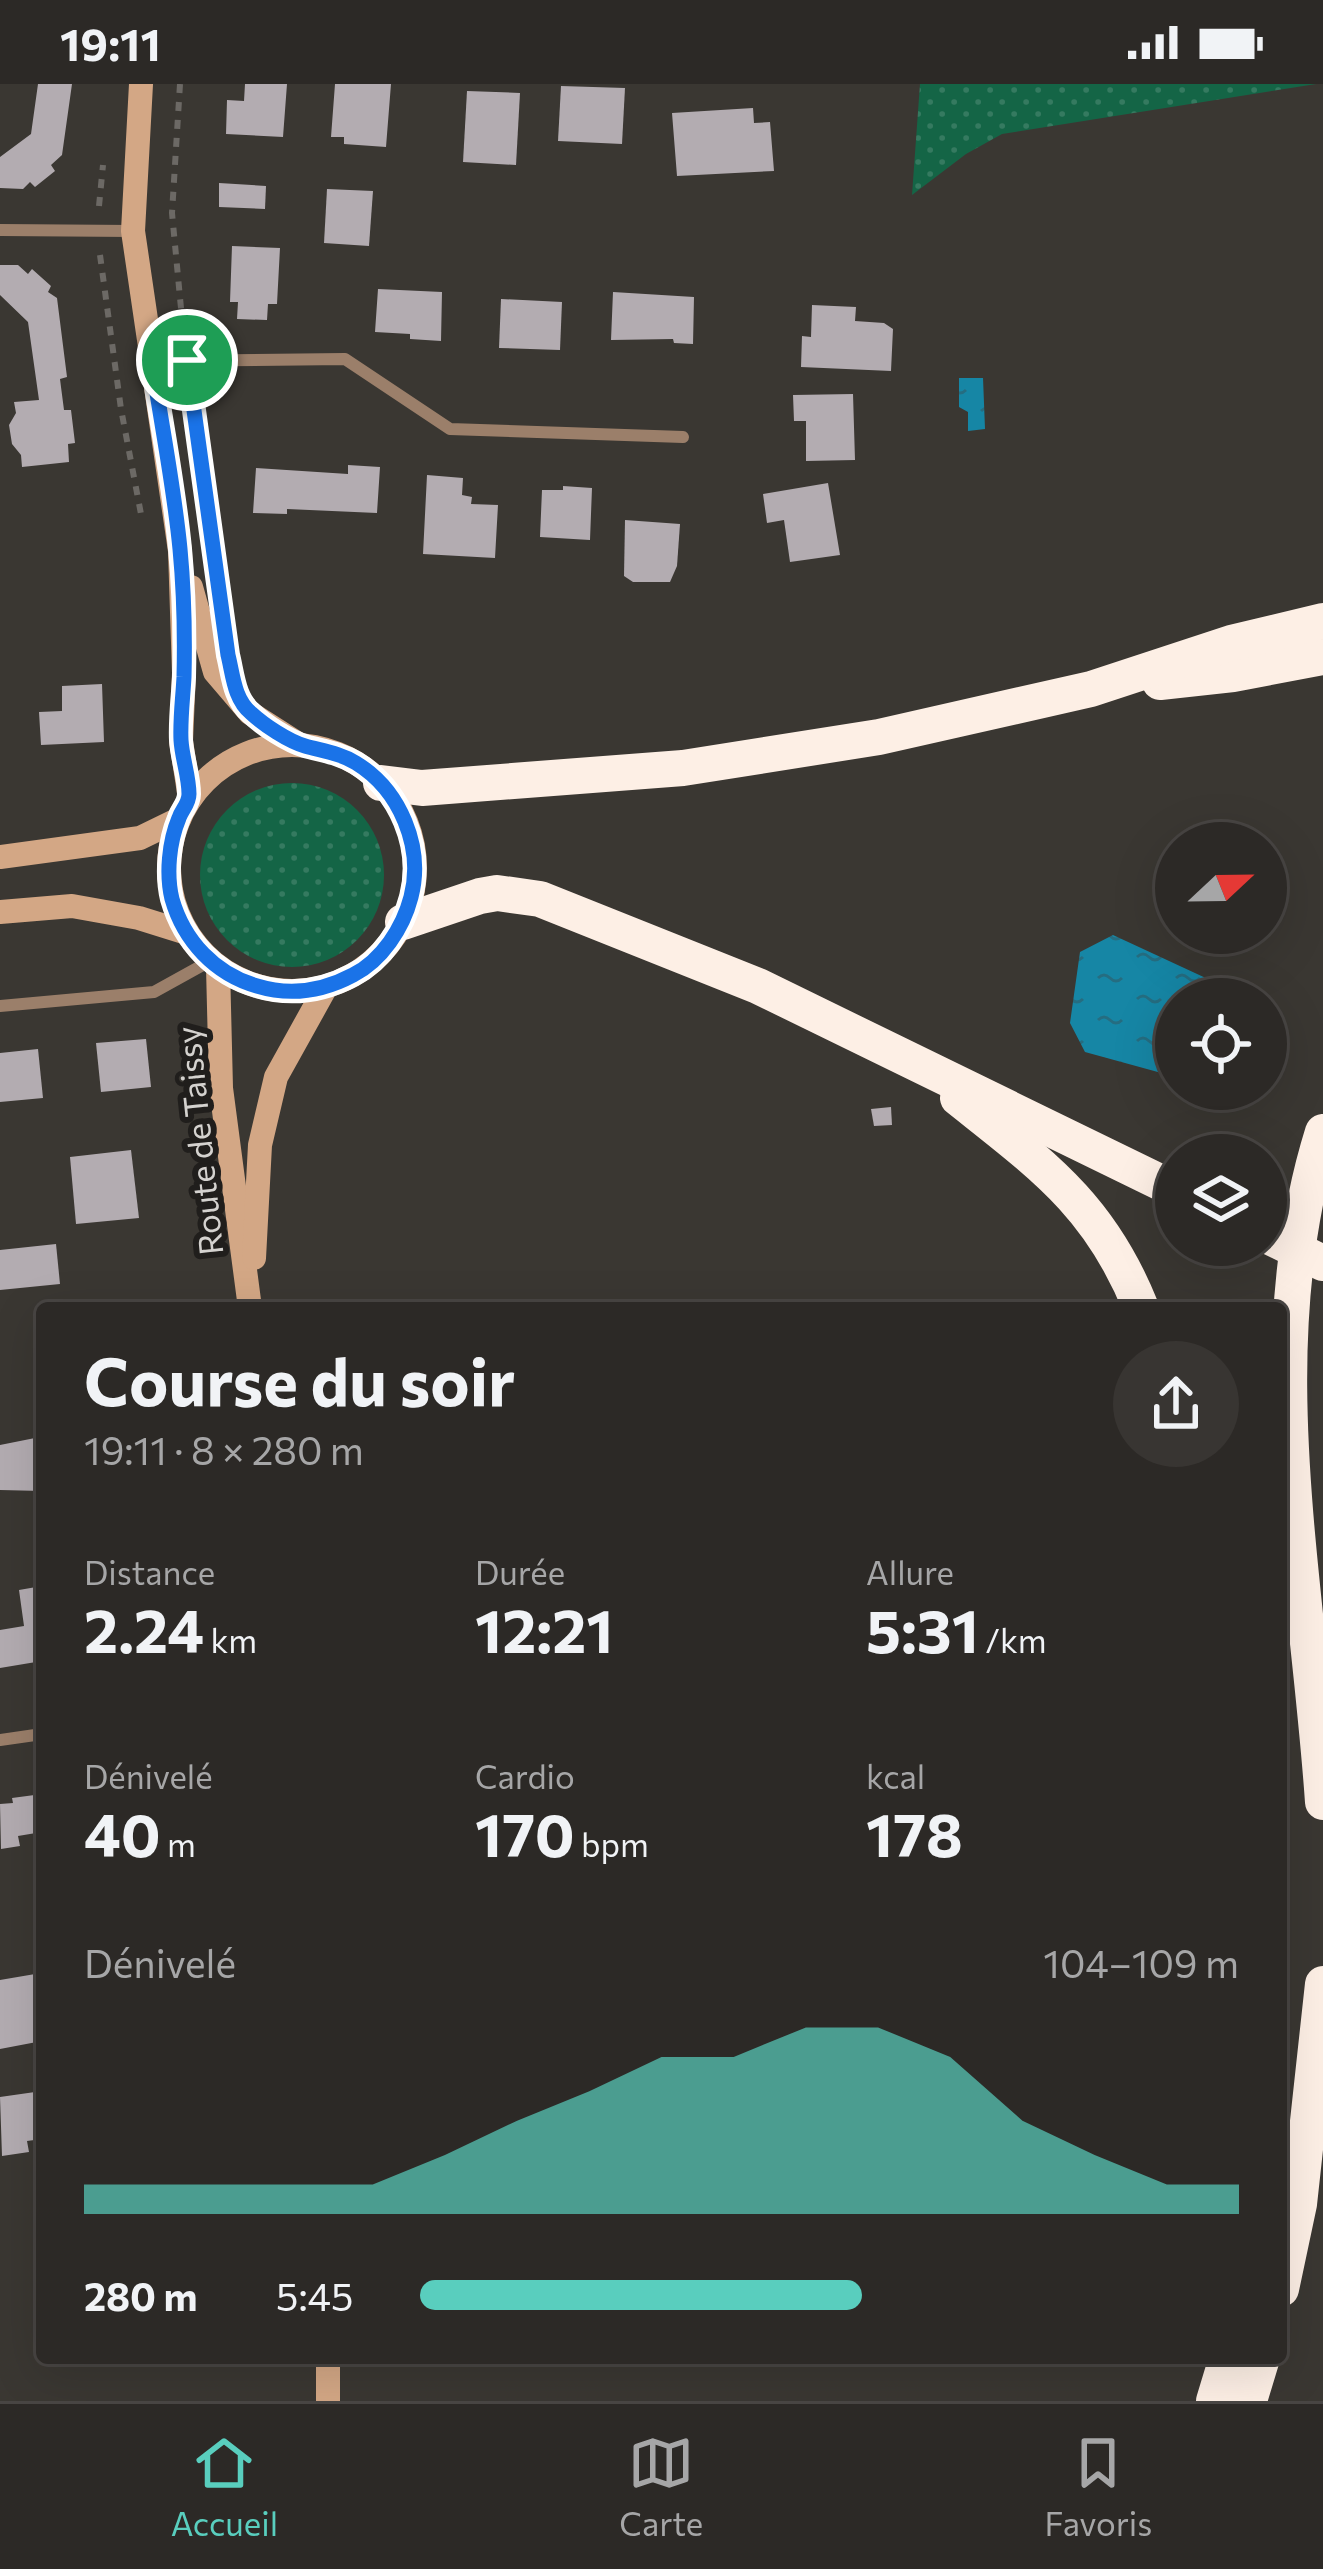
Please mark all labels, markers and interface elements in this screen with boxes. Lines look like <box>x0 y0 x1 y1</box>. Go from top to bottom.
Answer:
text: 19:11 <box>60 15 161 70</box>
pin <box>136 309 238 411</box>
icon: arrive <box>154 327 220 393</box>
north arrow <box>1155 822 1287 954</box>
map controls <box>1155 822 1287 1266</box>
button: locate <box>1155 978 1287 1110</box>
street label: Route de Taissy <box>166 1025 230 1257</box>
button: layers <box>1155 1134 1287 1266</box>
text: Course du soir <box>84 1339 515 1420</box>
button: share <box>1113 1341 1239 1467</box>
text: 19:11 · 8 × 280 m <box>84 1425 364 1473</box>
text: Distance <box>84 1551 215 1592</box>
text: Durée <box>475 1551 565 1592</box>
text: Allure <box>866 1551 954 1592</box>
text: 2.24 <box>84 1592 204 1665</box>
text: 12:21 <box>475 1592 613 1665</box>
text: 5:31 <box>866 1592 979 1665</box>
text: km <box>204 1619 257 1660</box>
text: /km <box>979 1619 1047 1660</box>
text: Dénivelé <box>84 1755 213 1796</box>
text: Cardio <box>475 1755 575 1796</box>
text: kcal <box>866 1755 925 1796</box>
text: 40 <box>84 1796 161 1869</box>
text: 170 <box>475 1796 575 1869</box>
text: 178 <box>866 1796 963 1869</box>
text: m <box>161 1823 196 1864</box>
text: bpm <box>575 1823 649 1864</box>
text: Dénivelé <box>84 1938 236 1986</box>
text: 104–109 m <box>1043 1938 1239 1986</box>
text: 280 m <box>84 2271 197 2319</box>
text: 5:45 <box>276 2271 353 2319</box>
tab: Accueil <box>171 2430 278 2543</box>
tab: Carte <box>619 2430 703 2543</box>
tab: Favoris <box>1044 2430 1152 2543</box>

